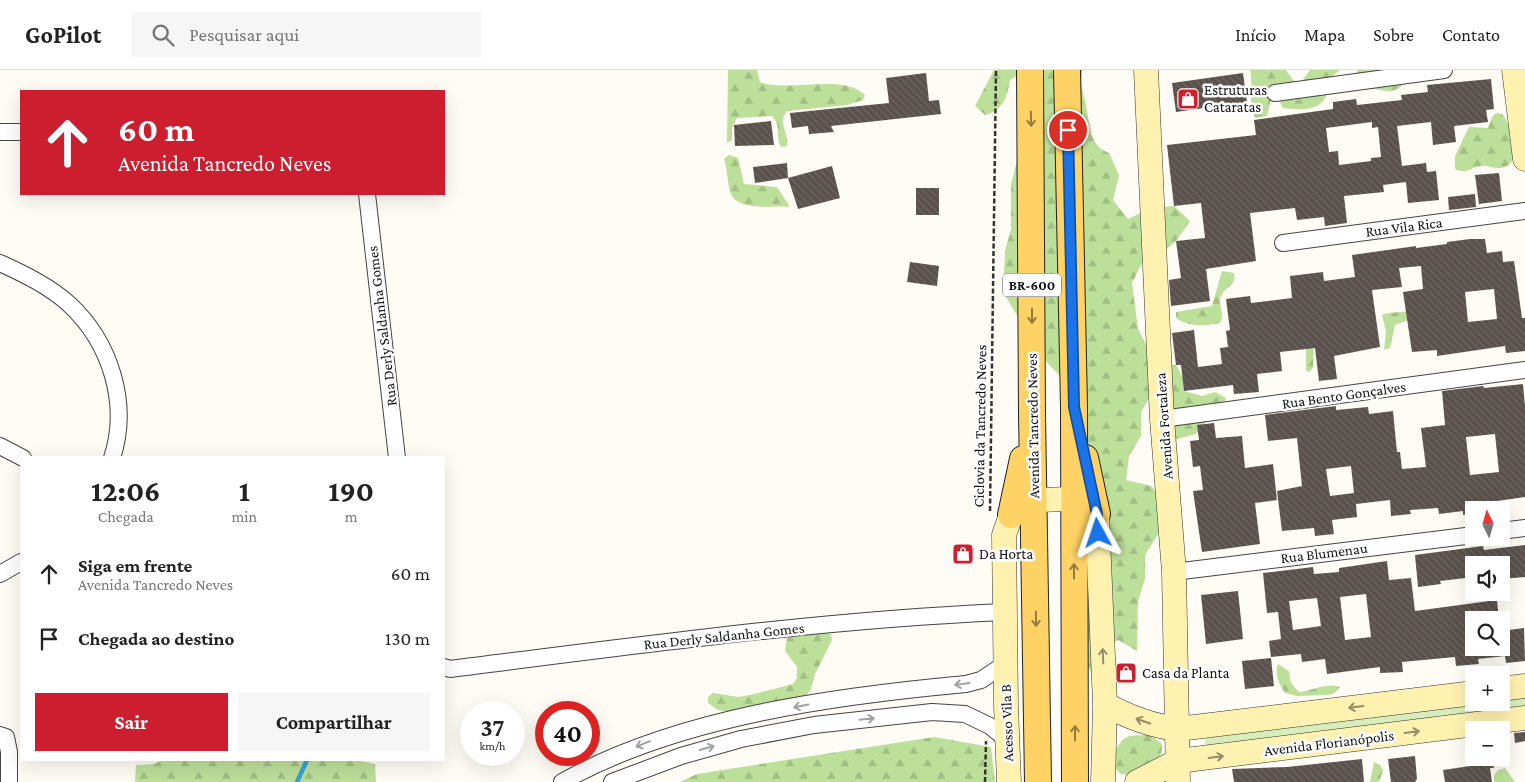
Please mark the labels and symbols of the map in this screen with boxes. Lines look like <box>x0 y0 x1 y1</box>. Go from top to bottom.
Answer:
place label: Estruturas Cataratas <box>1204 82 1267 115</box>
shop icon: Estruturas Cataratas <box>1176 87 1200 111</box>
pin <box>1047 109 1089 151</box>
one-way arrow <box>1026 110 1035 126</box>
street label: Rua Vila Rica <box>1365 214 1443 240</box>
street label: Rua Derly Saldanha Gomes <box>364 245 401 407</box>
road number: BR-600 <box>1003 274 1061 296</box>
one-way arrow <box>1027 308 1037 324</box>
street label: Ciclovia da Tancredo Neves <box>971 344 989 508</box>
street label: Avenida Tancredo Neves <box>1024 353 1042 499</box>
street label: Avenida Fortaleza <box>1152 372 1176 480</box>
street label: Rua Bento Gonçalves <box>1281 378 1407 413</box>
north arrow <box>1465 501 1510 546</box>
position arrow <box>1071 506 1123 558</box>
street label: Rua Blumenau <box>1280 540 1368 566</box>
shop icon: Da Horta <box>951 542 975 566</box>
place label: Da Horta <box>979 546 1033 562</box>
one-way arrow <box>1069 563 1079 580</box>
one-way arrow <box>1031 610 1041 626</box>
street label: Rua Derly Saldanha Gomes <box>643 620 805 653</box>
one-way arrow <box>1099 648 1108 664</box>
shop icon: Casa da Planta <box>1114 661 1138 685</box>
place label: Casa da Planta <box>1142 665 1229 681</box>
one-way arrow <box>954 679 970 689</box>
street label: Acesso Vila B <box>998 684 1016 762</box>
speed limit sign: 40 <box>535 701 600 766</box>
one-way arrow <box>793 701 809 711</box>
one-way arrow <box>1348 702 1364 712</box>
one-way arrow <box>859 714 875 724</box>
one-way arrow <box>1136 716 1152 725</box>
one-way arrow <box>1070 726 1080 742</box>
street label: Avenida Florianópolis <box>1263 727 1395 760</box>
one-way arrow <box>1404 727 1420 737</box>
one-way arrow <box>636 740 651 750</box>
one-way arrow <box>699 743 715 753</box>
one-way arrow <box>1208 752 1224 762</box>

